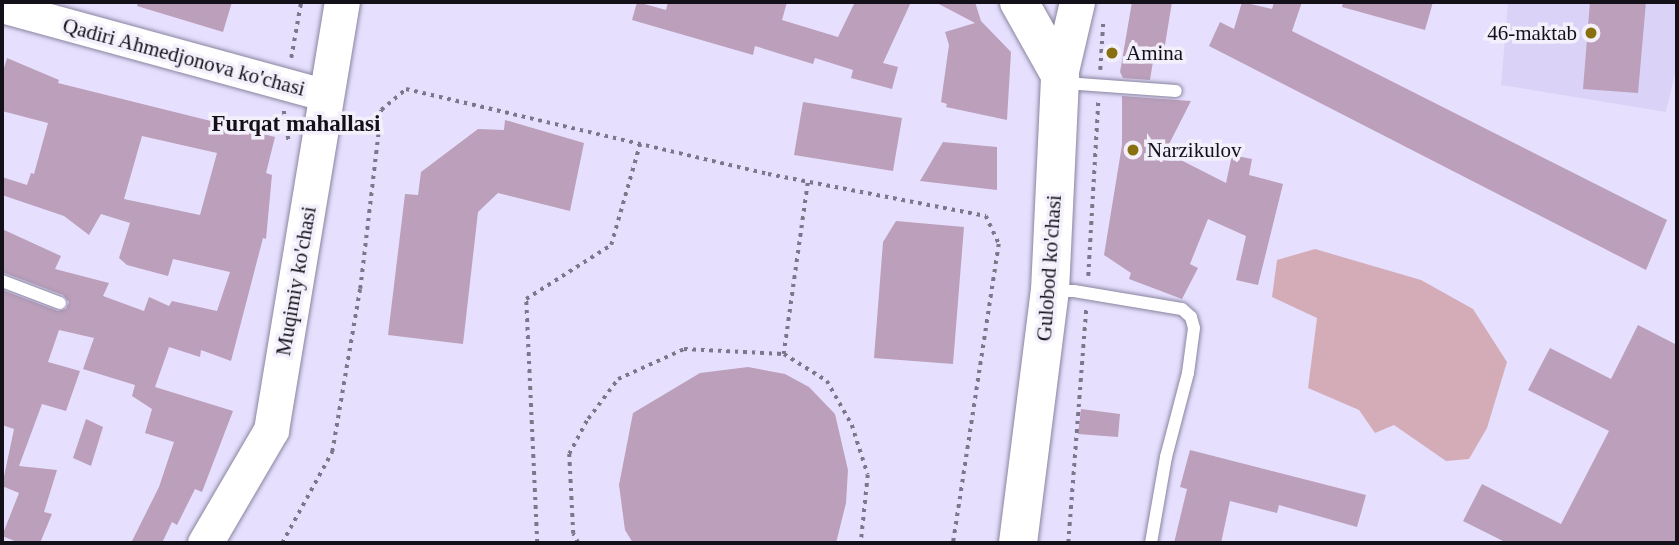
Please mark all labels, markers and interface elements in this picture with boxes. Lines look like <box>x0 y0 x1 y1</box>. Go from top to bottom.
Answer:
street label: Qadiri Ahmedjonova ko'chasi <box>59 12 309 102</box>
place label: 46-maktab <box>1487 20 1577 46</box>
marker: 46-maktab <box>1583 25 1599 41</box>
place label: Amina <box>1126 40 1183 66</box>
marker: Amina <box>1104 45 1120 61</box>
district label: Furqat mahallasi <box>212 110 380 138</box>
place label: Narzikulov <box>1147 137 1241 163</box>
marker: Narzikulov <box>1125 142 1141 158</box>
street label: Gulobod ko'chasi <box>1031 194 1067 342</box>
street label: Muqimiy ko'chasi <box>270 204 322 358</box>

